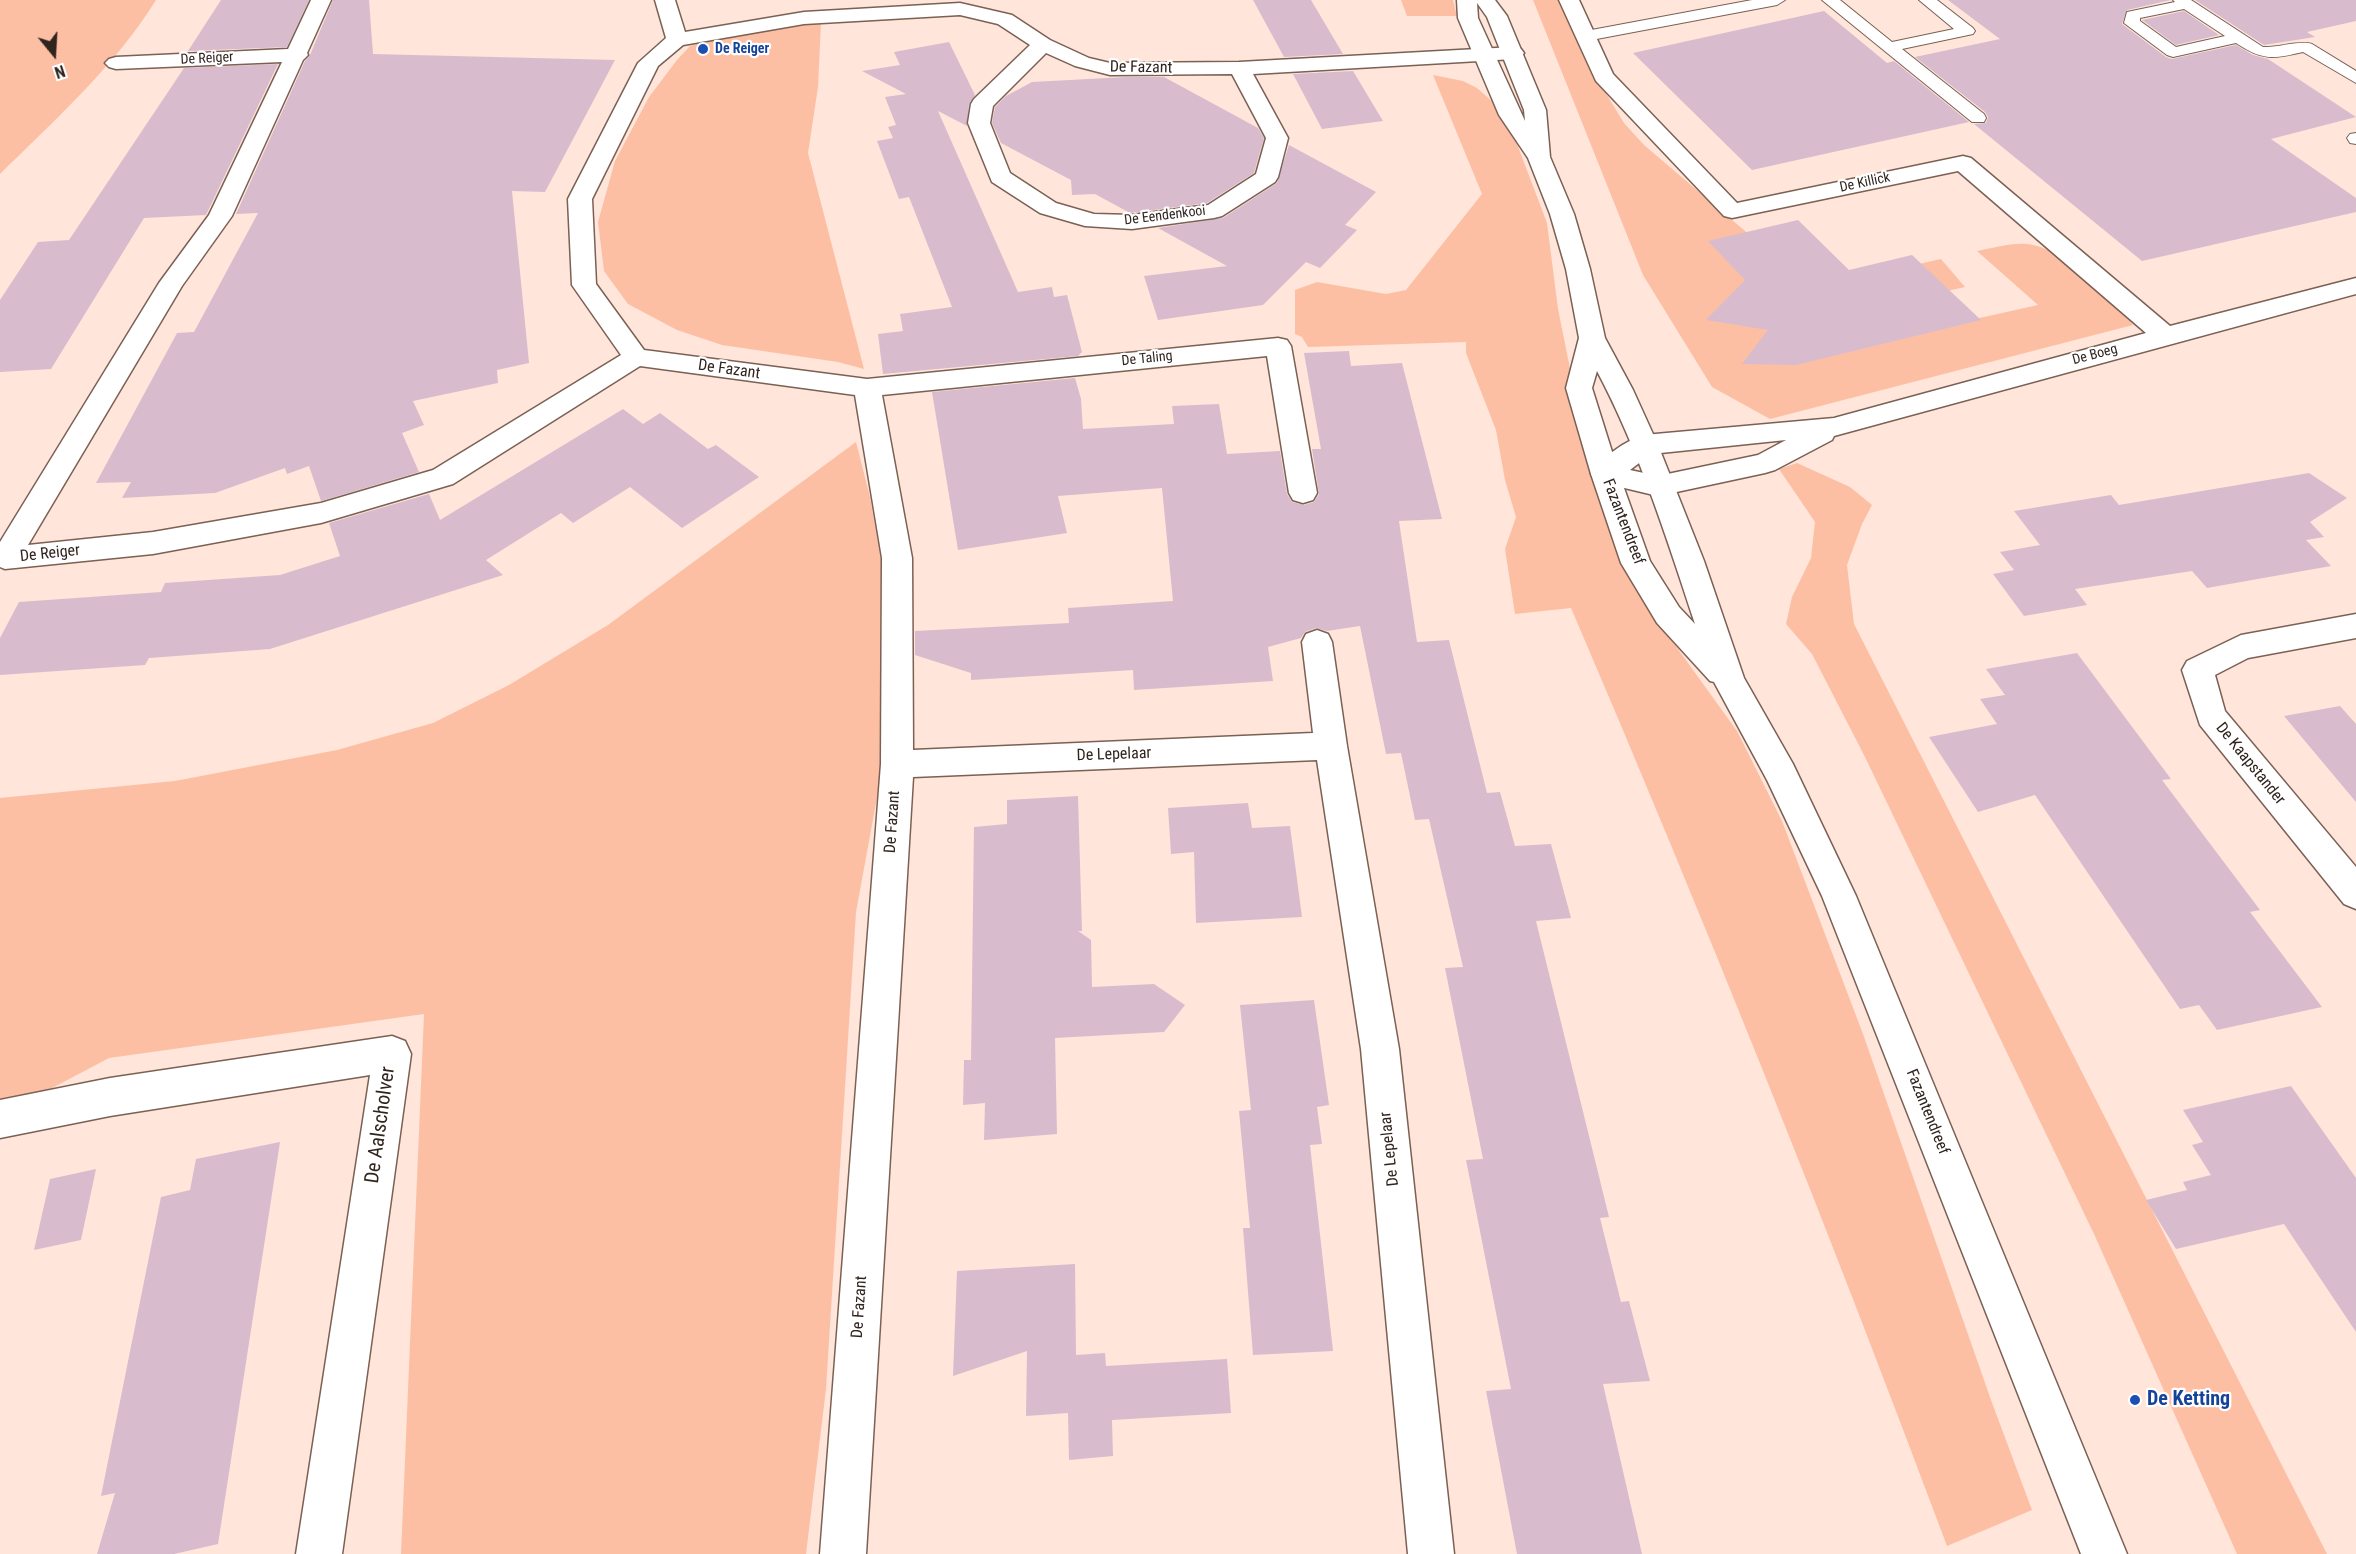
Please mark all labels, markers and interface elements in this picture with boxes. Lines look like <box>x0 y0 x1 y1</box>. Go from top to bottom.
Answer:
north arrow <box>24 24 84 84</box>
place label: De Reiger <box>715 41 769 57</box>
marker: De Reiger <box>696 42 710 56</box>
street label: De Reiger <box>180 49 234 69</box>
street label: De Fazant <box>1110 58 1172 78</box>
text: N <box>52 61 67 82</box>
street label: De Killick <box>1838 169 1892 197</box>
street label: De Eendenkooi <box>1123 203 1207 229</box>
street label: De Boeg <box>2071 341 2119 369</box>
street label: De Taling <box>1121 348 1173 370</box>
street label: De Fazant <box>697 356 761 384</box>
street label: Fazantendreef <box>1598 476 1648 568</box>
street label: De Reiger <box>19 541 81 567</box>
street label: De Kaapstander <box>2211 719 2289 809</box>
street label: De Lepelaar <box>1076 744 1152 766</box>
street label: De Fazant <box>881 790 905 854</box>
street label: De Aalscholver <box>361 1065 401 1185</box>
street label: Fazantendreef <box>1901 1067 1953 1157</box>
street label: De Lepelaar <box>1377 1111 1403 1187</box>
street label: De Fazant <box>848 1275 872 1339</box>
place label: De Ketting <box>2147 1388 2230 1412</box>
marker: De Ketting <box>2128 1393 2142 1407</box>

